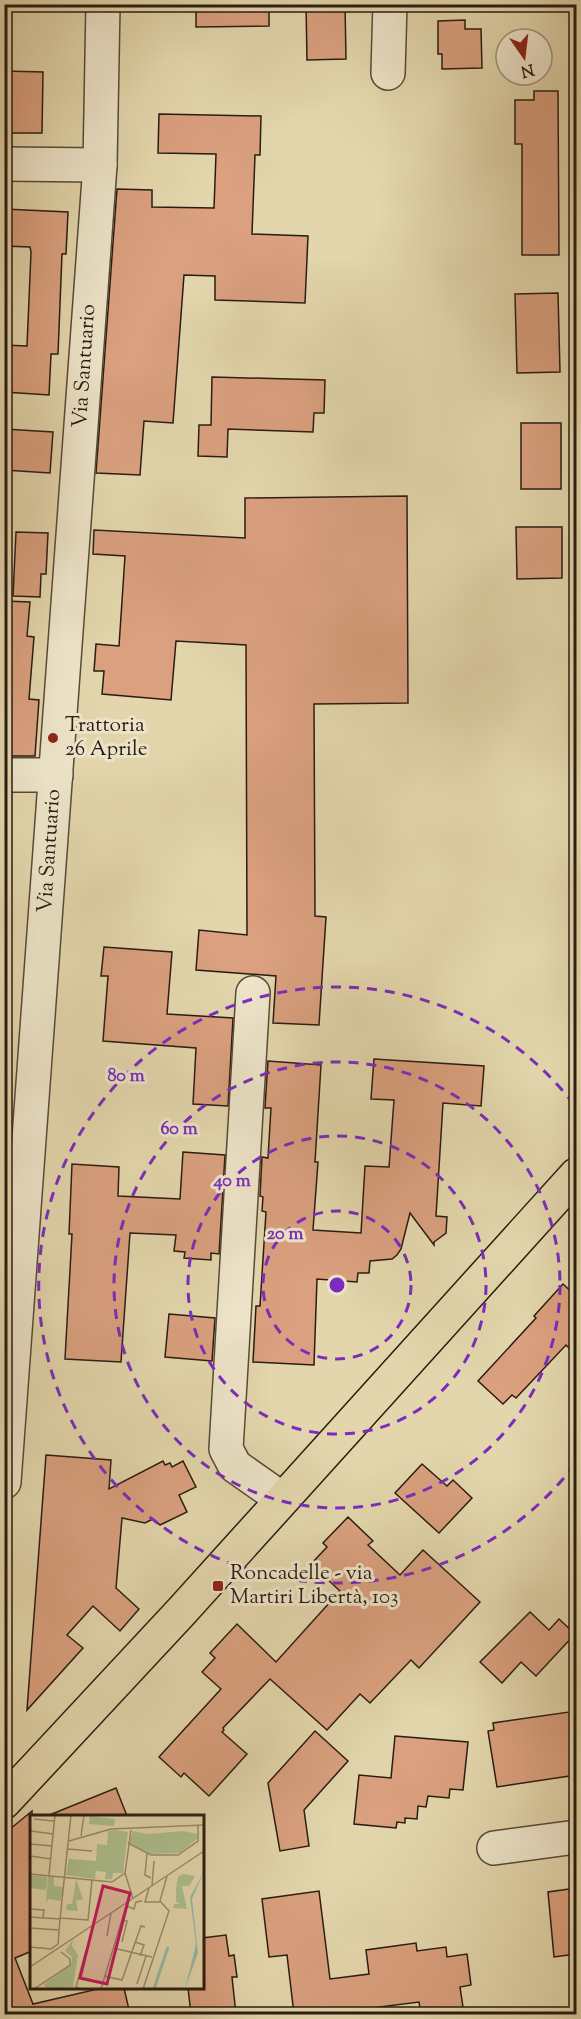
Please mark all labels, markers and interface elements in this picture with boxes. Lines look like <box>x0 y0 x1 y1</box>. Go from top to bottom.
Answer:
north arrow <box>494 27 554 87</box>
text: N <box>518 56 536 82</box>
street label: Via Santuario <box>66 303 104 429</box>
place label: Trattoria 26 Aprile <box>65 711 148 765</box>
marker: Trattoria 26 Aprile <box>46 731 60 745</box>
street label: Via Santuario <box>31 788 69 914</box>
text: 80 m <box>107 1064 145 1090</box>
text: 60 m <box>160 1117 198 1143</box>
text: 40 m <box>212 1169 251 1195</box>
text: 20 m <box>267 1222 303 1248</box>
centre of rings <box>327 1275 347 1295</box>
place label: Roncadelle - via Martiri Libertà, 103 <box>230 1559 399 1613</box>
marker: Roncadelle - via Martiri Libertà, 103 <box>211 1579 225 1593</box>
inset map <box>30 1815 204 1989</box>

